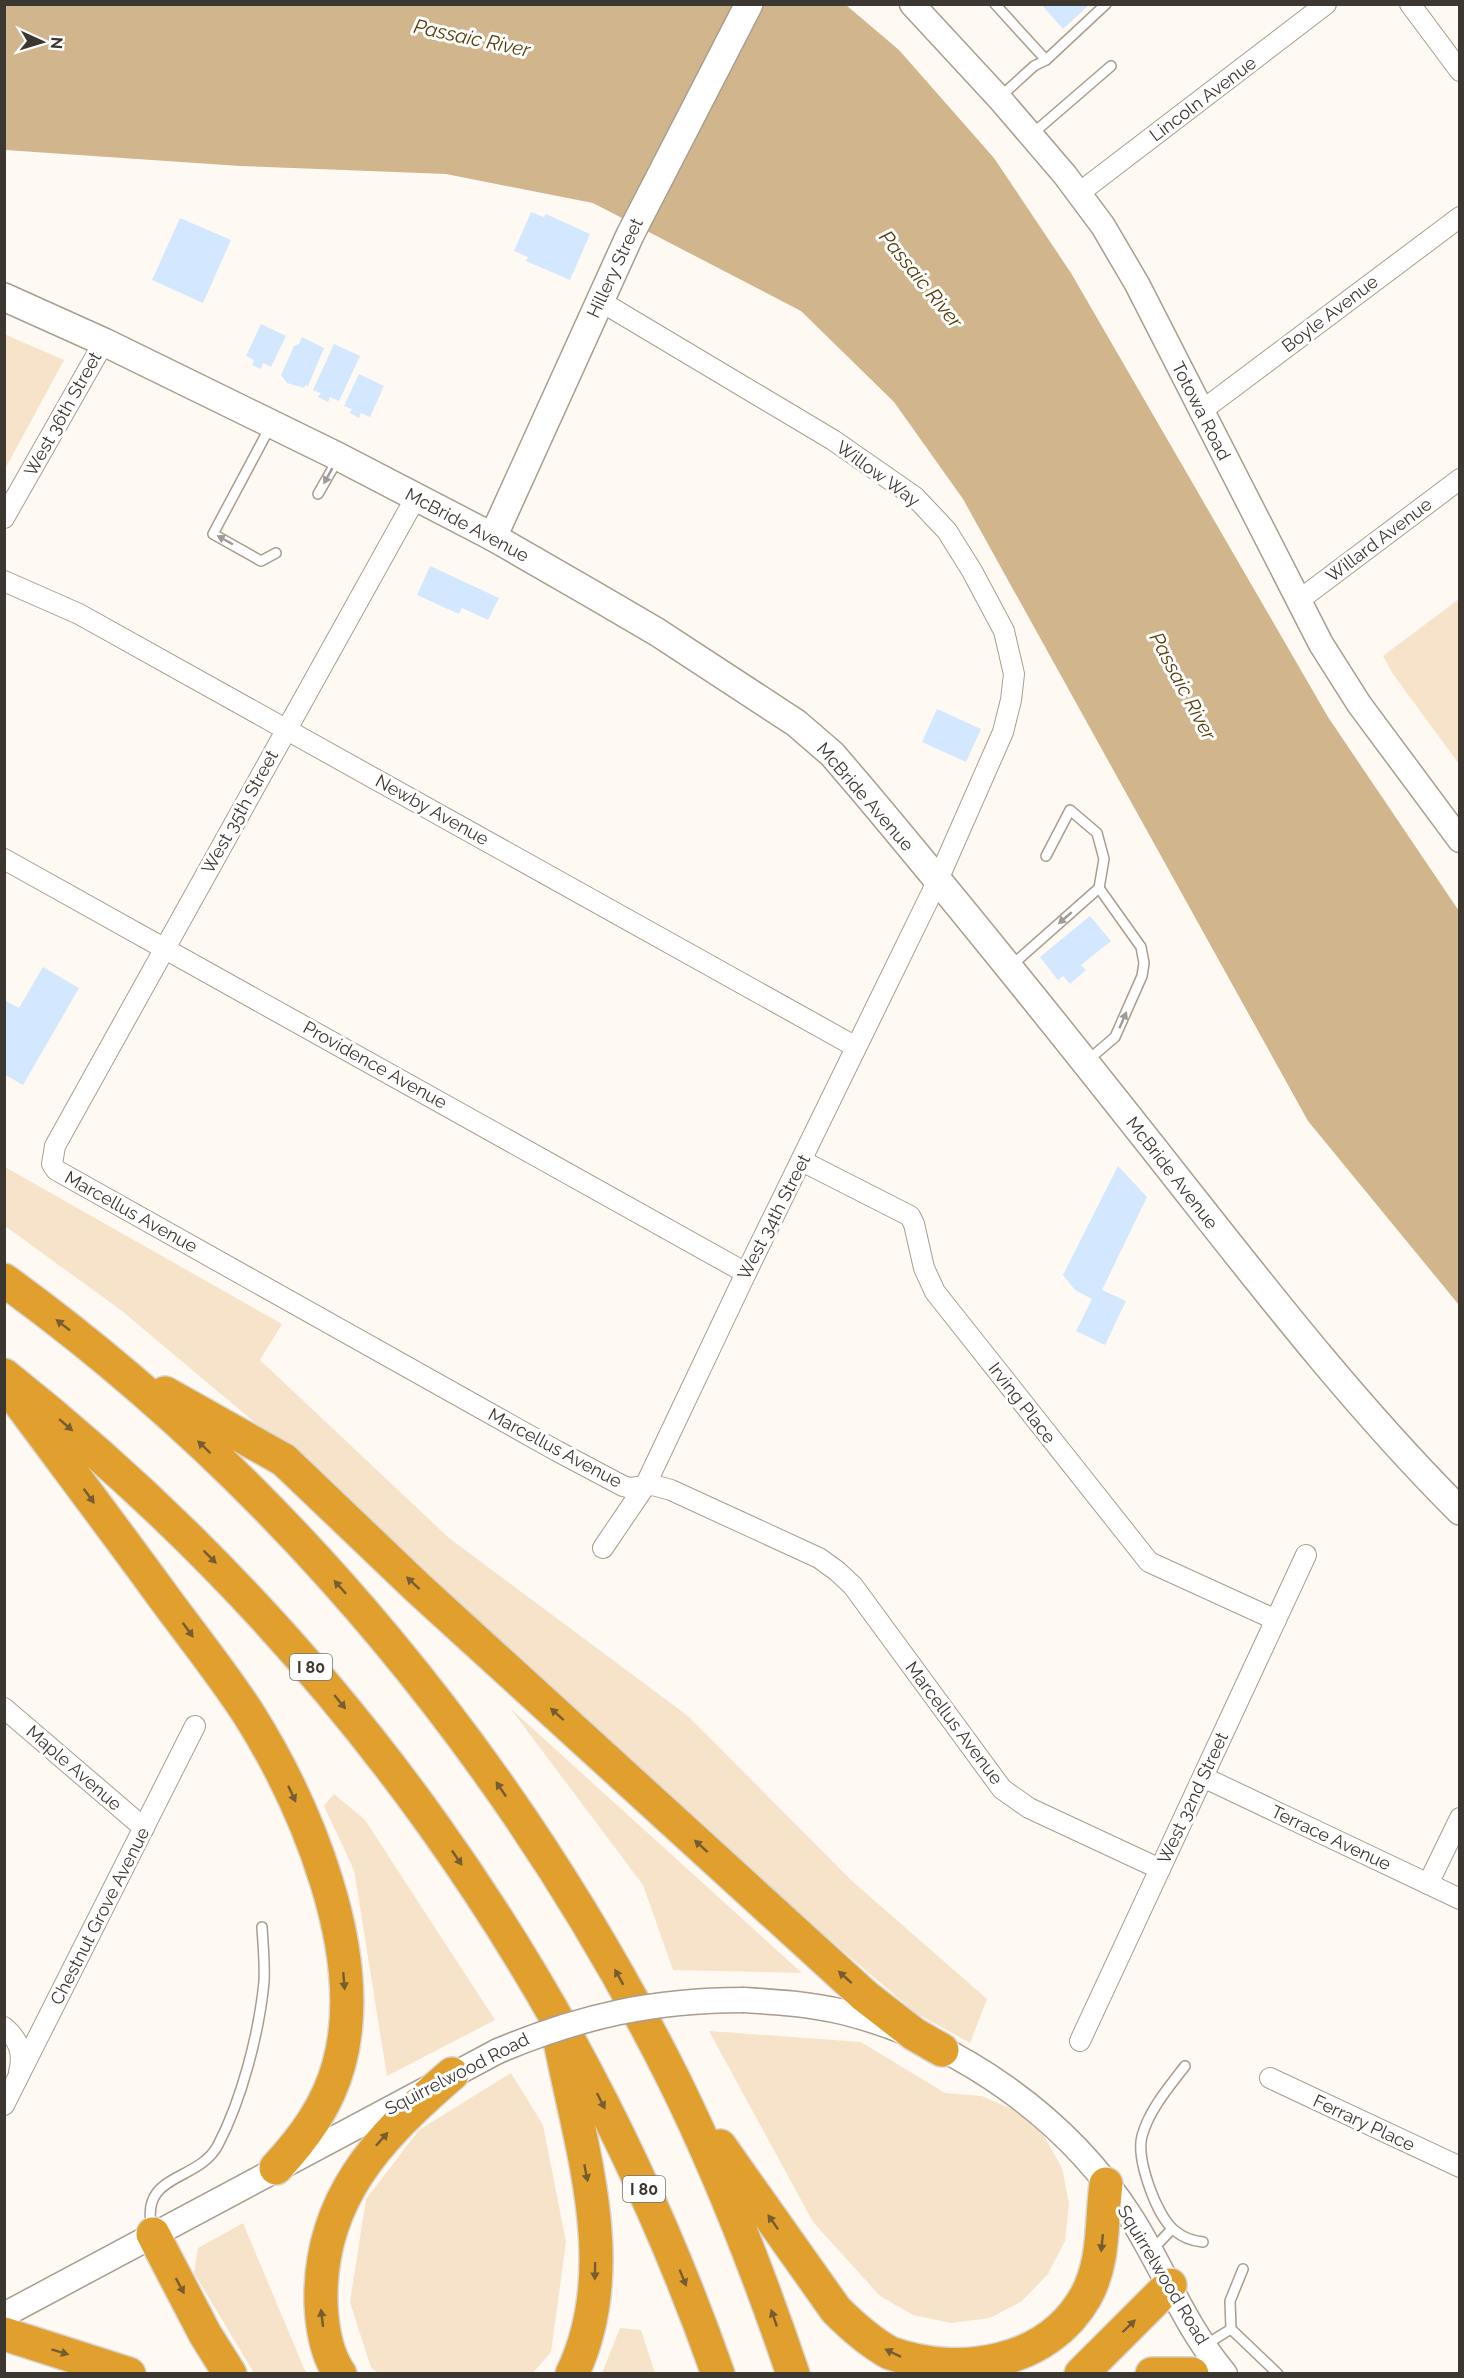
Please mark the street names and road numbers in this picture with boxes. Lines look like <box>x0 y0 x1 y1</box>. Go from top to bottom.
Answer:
street label: Lincoln Avenue <box>1145 51 1260 146</box>
street label: Hillery Street <box>582 215 647 321</box>
street label: Boyle Avenue <box>1278 270 1382 357</box>
street label: West 36th Street <box>20 348 105 480</box>
street label: Totowa Road <box>1168 358 1235 464</box>
street label: Willow Way <box>832 436 924 511</box>
street label: McBride Avenue <box>402 483 533 566</box>
street label: Willard Avenue <box>1322 493 1436 586</box>
street label: McBride Avenue <box>813 738 918 855</box>
street label: West 35th Street <box>197 746 282 877</box>
street label: Newby Avenue <box>372 770 493 849</box>
street label: Providence Avenue <box>300 1016 451 1113</box>
street label: McBride Avenue <box>1122 1112 1223 1233</box>
street label: West 34th Street <box>733 1151 814 1283</box>
street label: Marcellus Avenue <box>61 1166 202 1257</box>
street label: Irving Place <box>984 1358 1061 1448</box>
street label: Marcellus Avenue <box>485 1403 626 1492</box>
road number: I 80 <box>290 1654 332 1680</box>
street label: Marcellus Avenue <box>901 1657 1008 1789</box>
street label: Maple Avenue <box>22 1721 127 1815</box>
street label: West 32nd Street <box>1153 1729 1232 1867</box>
street label: Terrace Avenue <box>1268 1801 1395 1875</box>
street label: Chestnut Grove Avenue <box>46 1823 154 2008</box>
street label: Squirrelwood Road <box>381 2028 532 2119</box>
street label: Ferrary Place <box>1310 2090 1419 2155</box>
road number: I 80 <box>623 2176 665 2202</box>
street label: Squirrelwood Road <box>1114 2201 1213 2348</box>

